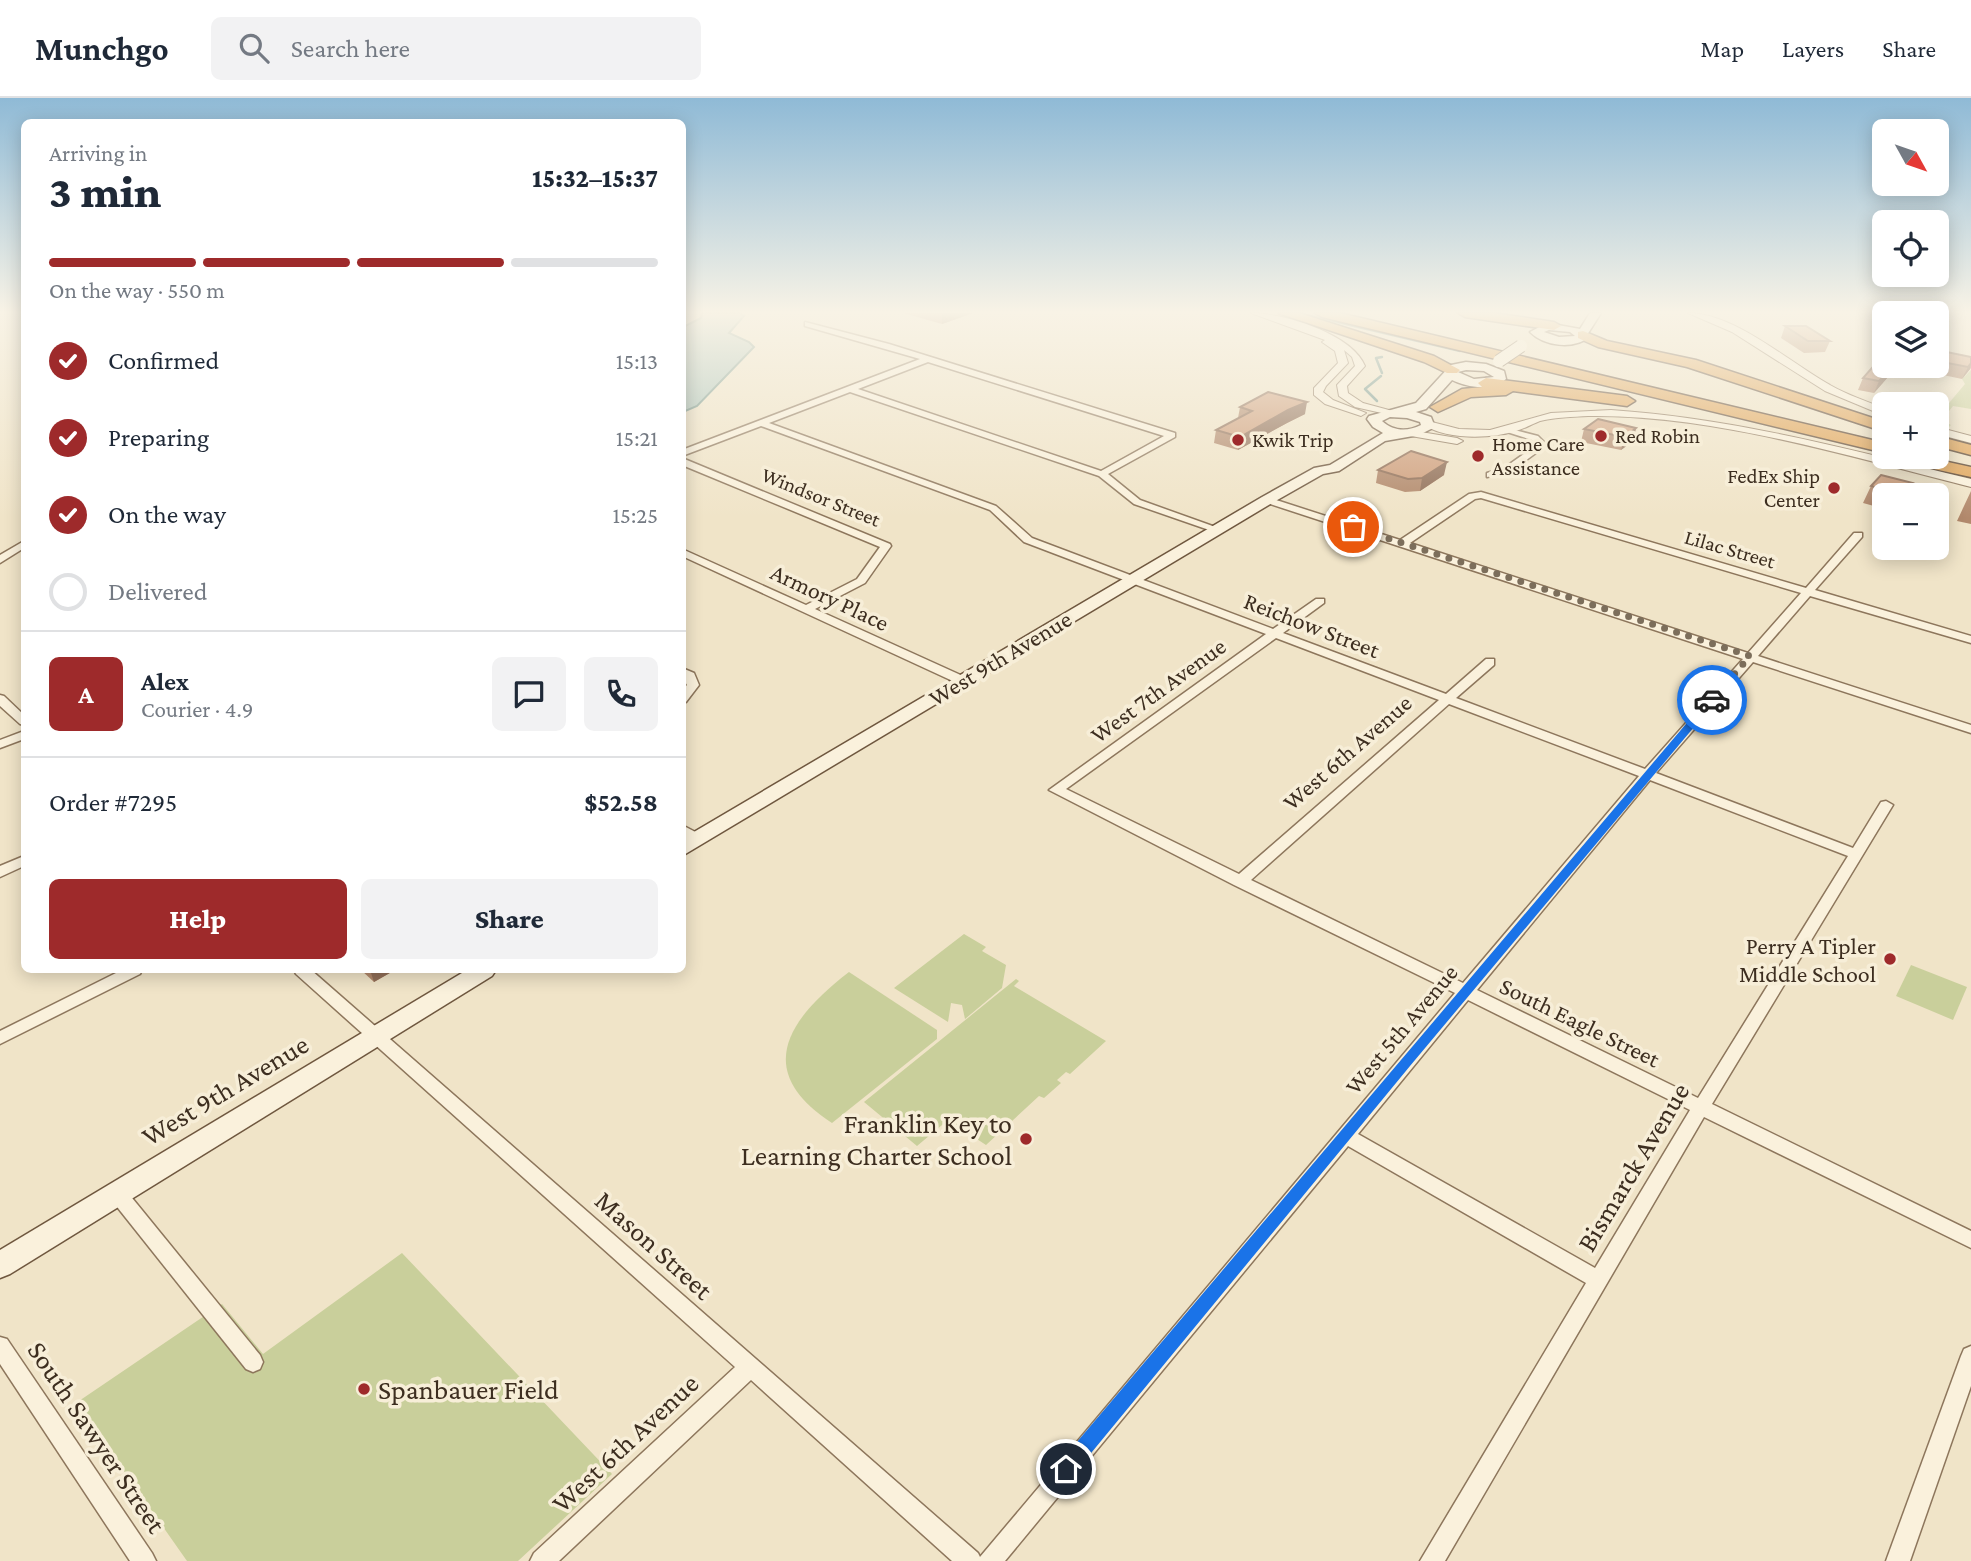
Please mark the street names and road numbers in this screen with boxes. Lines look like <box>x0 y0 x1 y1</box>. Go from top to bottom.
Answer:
street label: Windsor Street <box>758 462 885 532</box>
street label: Lilac Street <box>1682 525 1779 574</box>
street label: Armory Place <box>767 558 893 636</box>
street label: Reichow Street <box>1240 587 1384 664</box>
street label: West 9th Avenue <box>924 605 1076 711</box>
street label: West 7th Avenue <box>1085 632 1231 748</box>
street label: West 6th Avenue <box>1277 689 1417 815</box>
street label: West 5th Avenue <box>1339 959 1463 1099</box>
street label: South Eagle Street <box>1496 972 1665 1073</box>
street label: West 9th Avenue <box>136 1028 314 1152</box>
street label: Bismarck Avenue <box>1571 1077 1695 1257</box>
street label: Mason Street <box>589 1184 720 1306</box>
street label: South Sawyer Street <box>22 1336 173 1539</box>
street label: West 6th Avenue <box>546 1367 704 1519</box>

